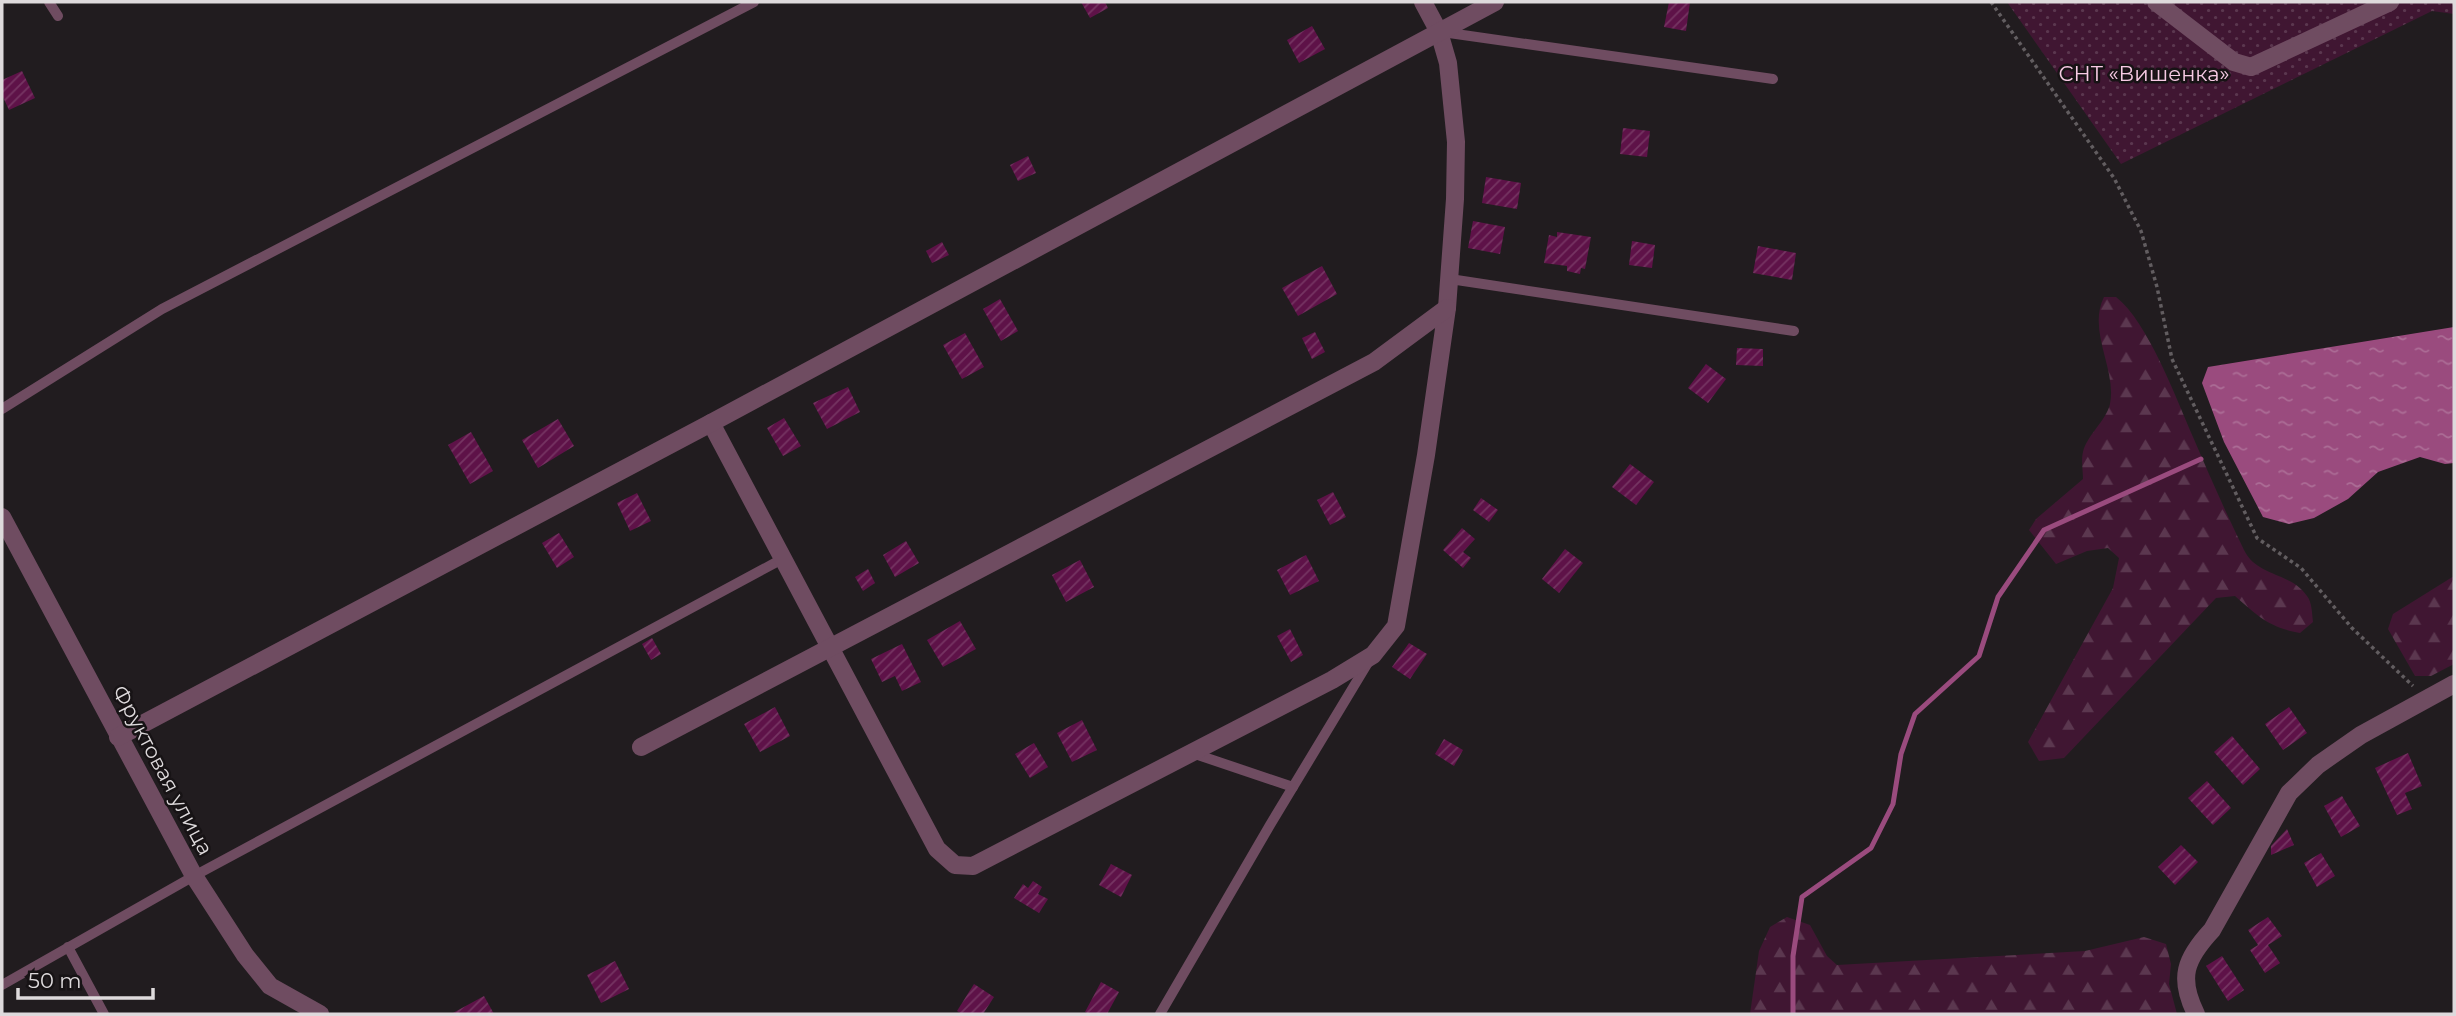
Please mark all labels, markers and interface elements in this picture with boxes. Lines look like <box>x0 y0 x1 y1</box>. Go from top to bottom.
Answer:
park label: СНТ «Вишенка» <box>2058 61 2230 86</box>
street label: Фруктовая улица <box>108 681 218 859</box>
scale bar <box>18 956 152 1000</box>
text: 50 m <box>28 968 82 993</box>

